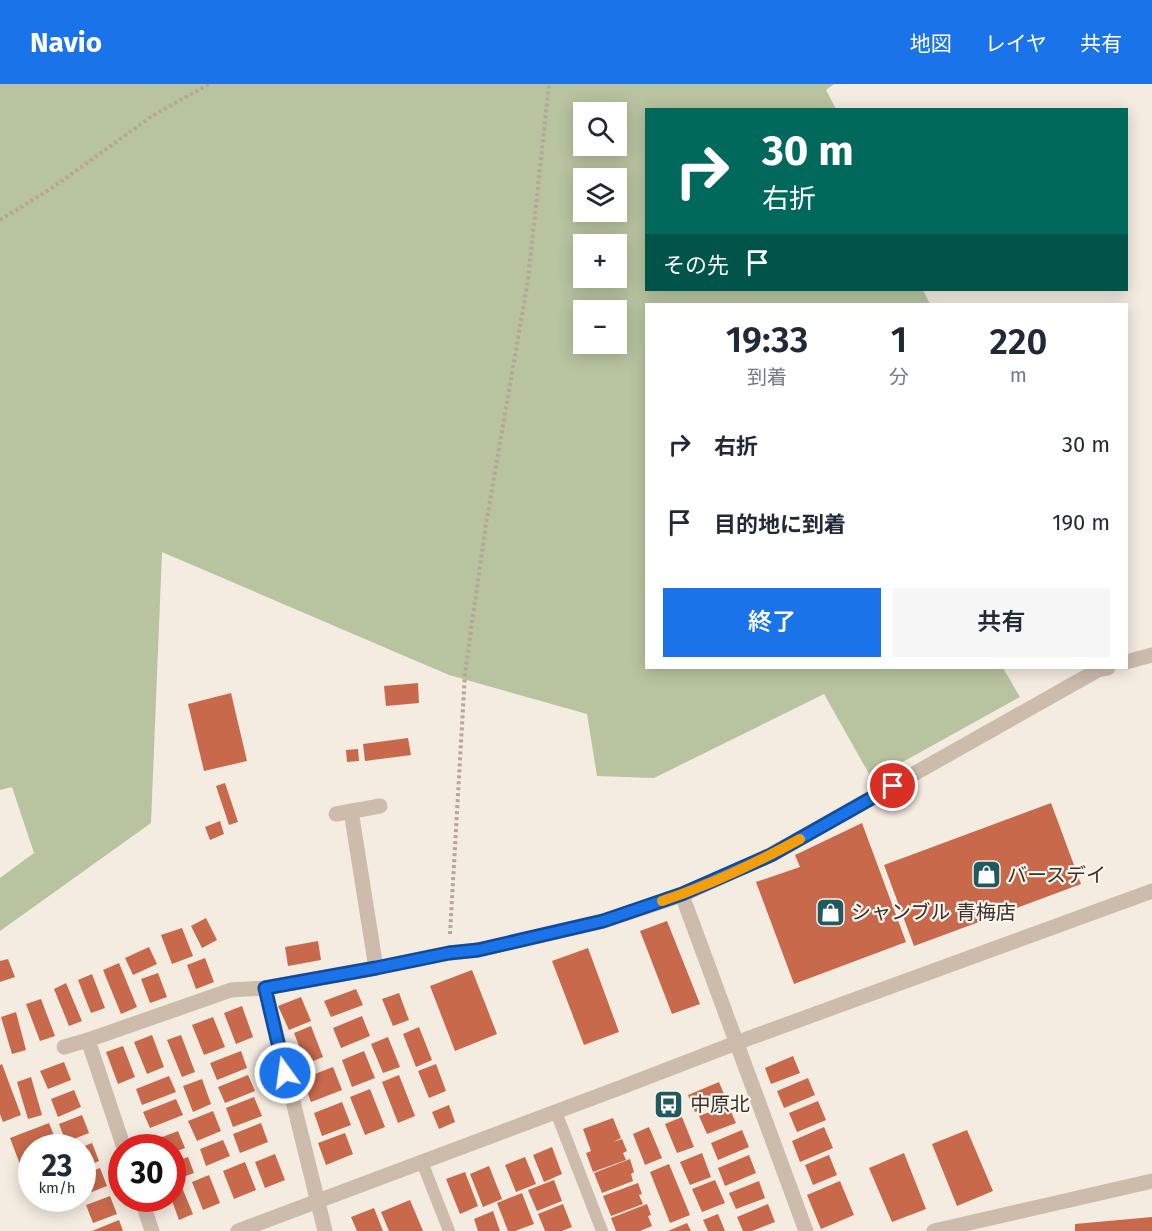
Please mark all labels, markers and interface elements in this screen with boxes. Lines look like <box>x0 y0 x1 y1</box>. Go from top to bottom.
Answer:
text: Navio <box>30 26 102 59</box>
text: 地図 <box>910 31 952 57</box>
text: レイヤ <box>985 31 1047 57</box>
text: 共有 <box>1080 31 1122 57</box>
map controls <box>573 102 627 354</box>
button: search <box>573 102 627 156</box>
text: 30 m <box>762 126 854 176</box>
icon: right <box>663 132 741 210</box>
button: layers <box>573 168 627 222</box>
text: 右折 <box>762 183 816 215</box>
button: + <box>573 234 627 288</box>
icon: arrive <box>741 246 774 279</box>
text: その先 <box>663 252 729 279</box>
button: − <box>573 300 627 354</box>
text: 19:33 <box>726 318 808 362</box>
text: 1 <box>891 318 907 362</box>
text: 220 <box>990 320 1047 364</box>
text: m <box>1010 363 1027 387</box>
text: 到着 <box>747 365 787 389</box>
text: 分 <box>889 365 909 389</box>
icon: right <box>663 428 696 461</box>
text: 30 m <box>1062 431 1110 458</box>
text: 右折 <box>714 433 758 460</box>
icon: arrive <box>663 506 696 539</box>
text: 190 m <box>1052 509 1110 536</box>
text: 目的地に到着 <box>714 511 846 538</box>
button: 終了 <box>663 588 881 657</box>
button: 共有 <box>893 588 1110 657</box>
pin <box>867 760 918 811</box>
icon: arrive <box>876 769 909 802</box>
shop icon: バースデイ <box>970 859 1002 891</box>
place label: バースデイ <box>1007 863 1106 887</box>
shop icon: シャンブル 青梅店 <box>814 896 846 928</box>
place label: シャンブル 青梅店 <box>851 900 1016 924</box>
position arrow <box>253 1041 317 1105</box>
bus stop icon: 中原北 <box>653 1088 685 1120</box>
place label: 中原北 <box>690 1092 750 1116</box>
speed limit sign: 30 <box>108 1134 186 1212</box>
text: 23 <box>42 1148 72 1184</box>
text: km/h <box>38 1179 76 1197</box>

